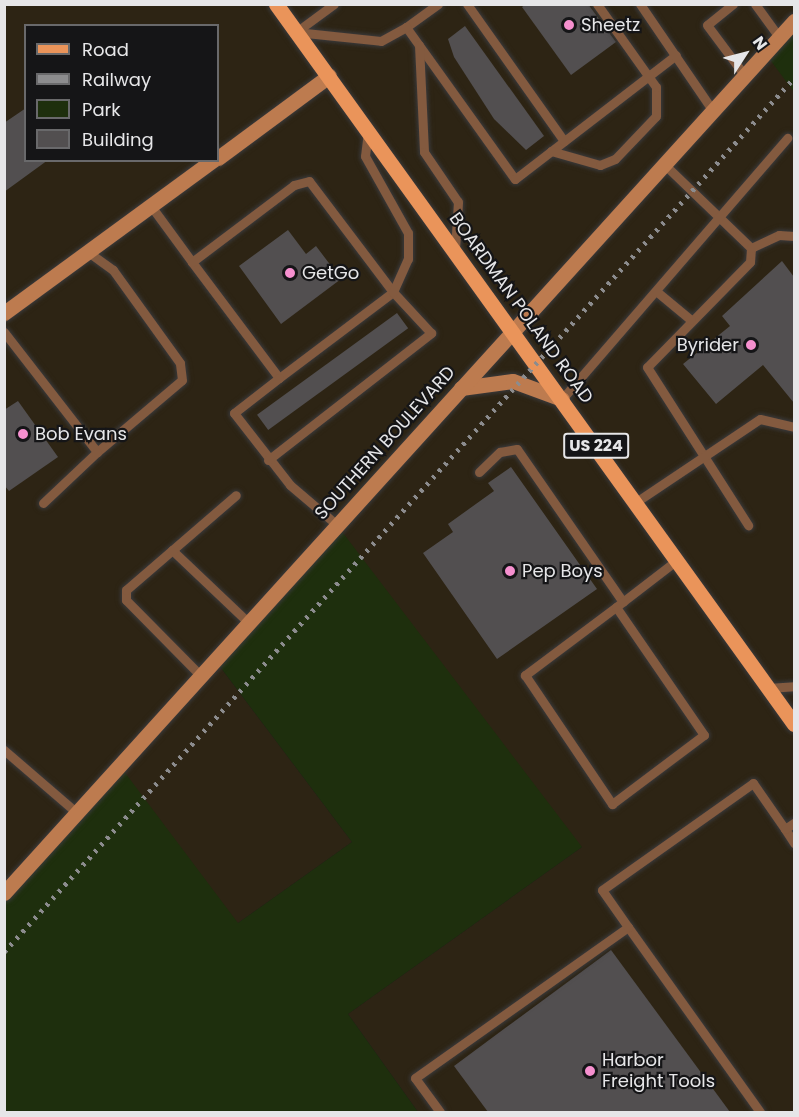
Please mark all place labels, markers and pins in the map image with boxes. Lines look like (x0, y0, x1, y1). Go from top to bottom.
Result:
place label: Sheetz (581, 14, 640, 36)
marker: Sheetz (562, 18, 576, 32)
place label: GetGo (302, 262, 359, 284)
marker: GetGo (283, 266, 297, 280)
place label: Byrider (677, 334, 739, 356)
marker: Byrider (744, 338, 758, 352)
place label: Bob Evans (35, 423, 127, 445)
marker: Bob Evans (16, 427, 30, 441)
place label: Pep Boys (522, 560, 603, 582)
marker: Pep Boys (503, 564, 517, 578)
place label: Harbor Freight Tools (602, 1050, 715, 1092)
marker: Harbor Freight Tools (583, 1064, 597, 1078)

